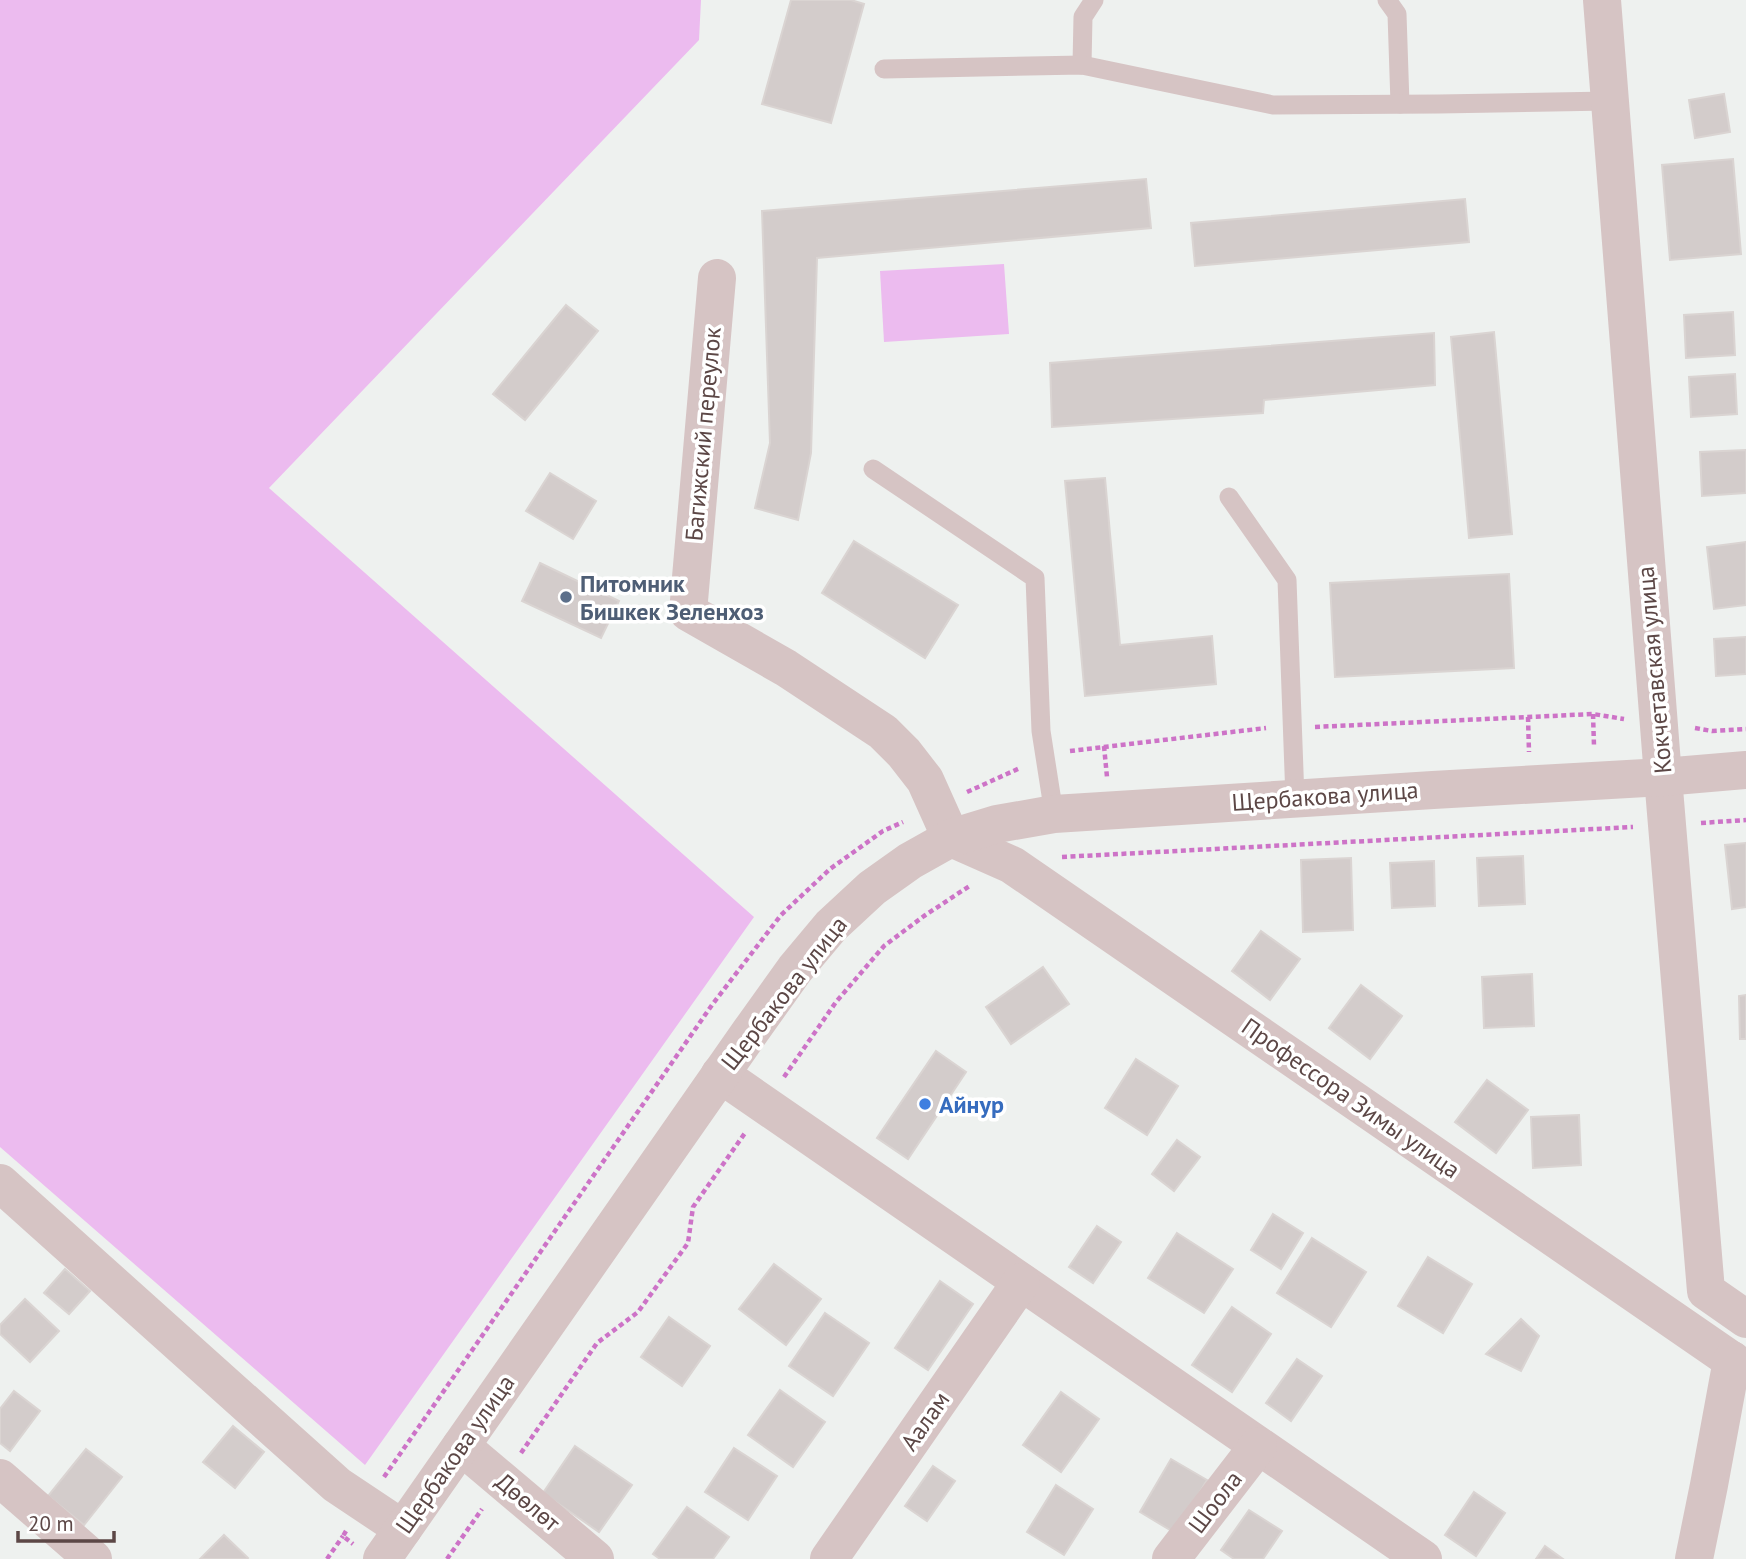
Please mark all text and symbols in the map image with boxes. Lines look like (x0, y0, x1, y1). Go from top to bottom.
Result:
street label: Багижский переулок (678, 325, 728, 542)
street label: Кокчетавская улица (1629, 565, 1679, 775)
place label: Питомник Бишкек Зеленхоз (580, 568, 764, 627)
marker: Питомник Бишкек Зеленхоз (558, 589, 574, 605)
street label: Щербакова улица (1231, 774, 1419, 818)
street label: Щербакова улица (714, 910, 854, 1076)
street label: Профессора Зимы улица (1236, 1011, 1466, 1185)
place label: Айнур (939, 1089, 1004, 1120)
marker: Айнур (917, 1096, 933, 1112)
street label: Щербакова улица (389, 1368, 521, 1540)
street label: Аалам (894, 1385, 956, 1457)
street label: Шоола (1181, 1464, 1249, 1540)
street label: Дөөлөт (489, 1466, 567, 1538)
scale bar (18, 1500, 114, 1544)
text: 20 m (28, 1510, 74, 1537)

